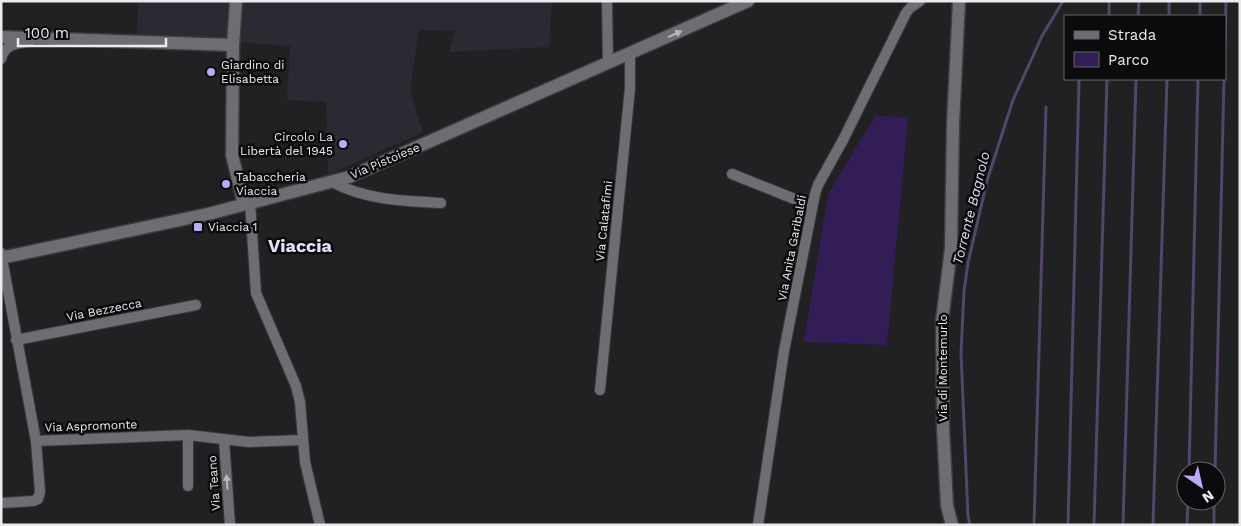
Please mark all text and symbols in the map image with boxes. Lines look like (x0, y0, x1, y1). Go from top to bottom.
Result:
scale bar (18, 15, 165, 47)
legend (1064, 15, 1226, 80)
text: 100 m (25, 24, 69, 42)
text: Strada (1108, 26, 1157, 44)
one-way arrow (668, 29, 682, 37)
text: Parco (1108, 51, 1149, 69)
place label: Giardino di Elisabetta (221, 58, 285, 86)
marker: Giardino di Elisabetta (205, 66, 217, 78)
place label: Circolo La Libertà del 1945 (240, 130, 333, 158)
marker: Circolo La Libertà del 1945 (337, 138, 349, 150)
street label: Via Pistoiese (348, 140, 422, 182)
water label: Torrente Bagnolo (949, 150, 993, 266)
place label: Tabaccheria Viaccia (236, 170, 306, 198)
marker: Tabaccheria Viaccia (220, 178, 232, 190)
street label: Via Calatafimi (593, 180, 615, 262)
street label: Via Anita Garibaldi (775, 194, 809, 302)
place label: Viaccia 1 (208, 220, 257, 234)
marker: Viaccia 1 (192, 221, 204, 233)
district label: Viaccia (268, 235, 333, 256)
street label: Via Bezzecca (65, 296, 143, 324)
street label: Via di Montemurlo (936, 314, 950, 422)
street label: Via Aspromonte (44, 417, 138, 435)
street label: Via Teano (205, 455, 223, 511)
north arrow (1176, 461, 1226, 511)
one-way arrow (222, 474, 230, 490)
text: N (1199, 487, 1217, 506)

